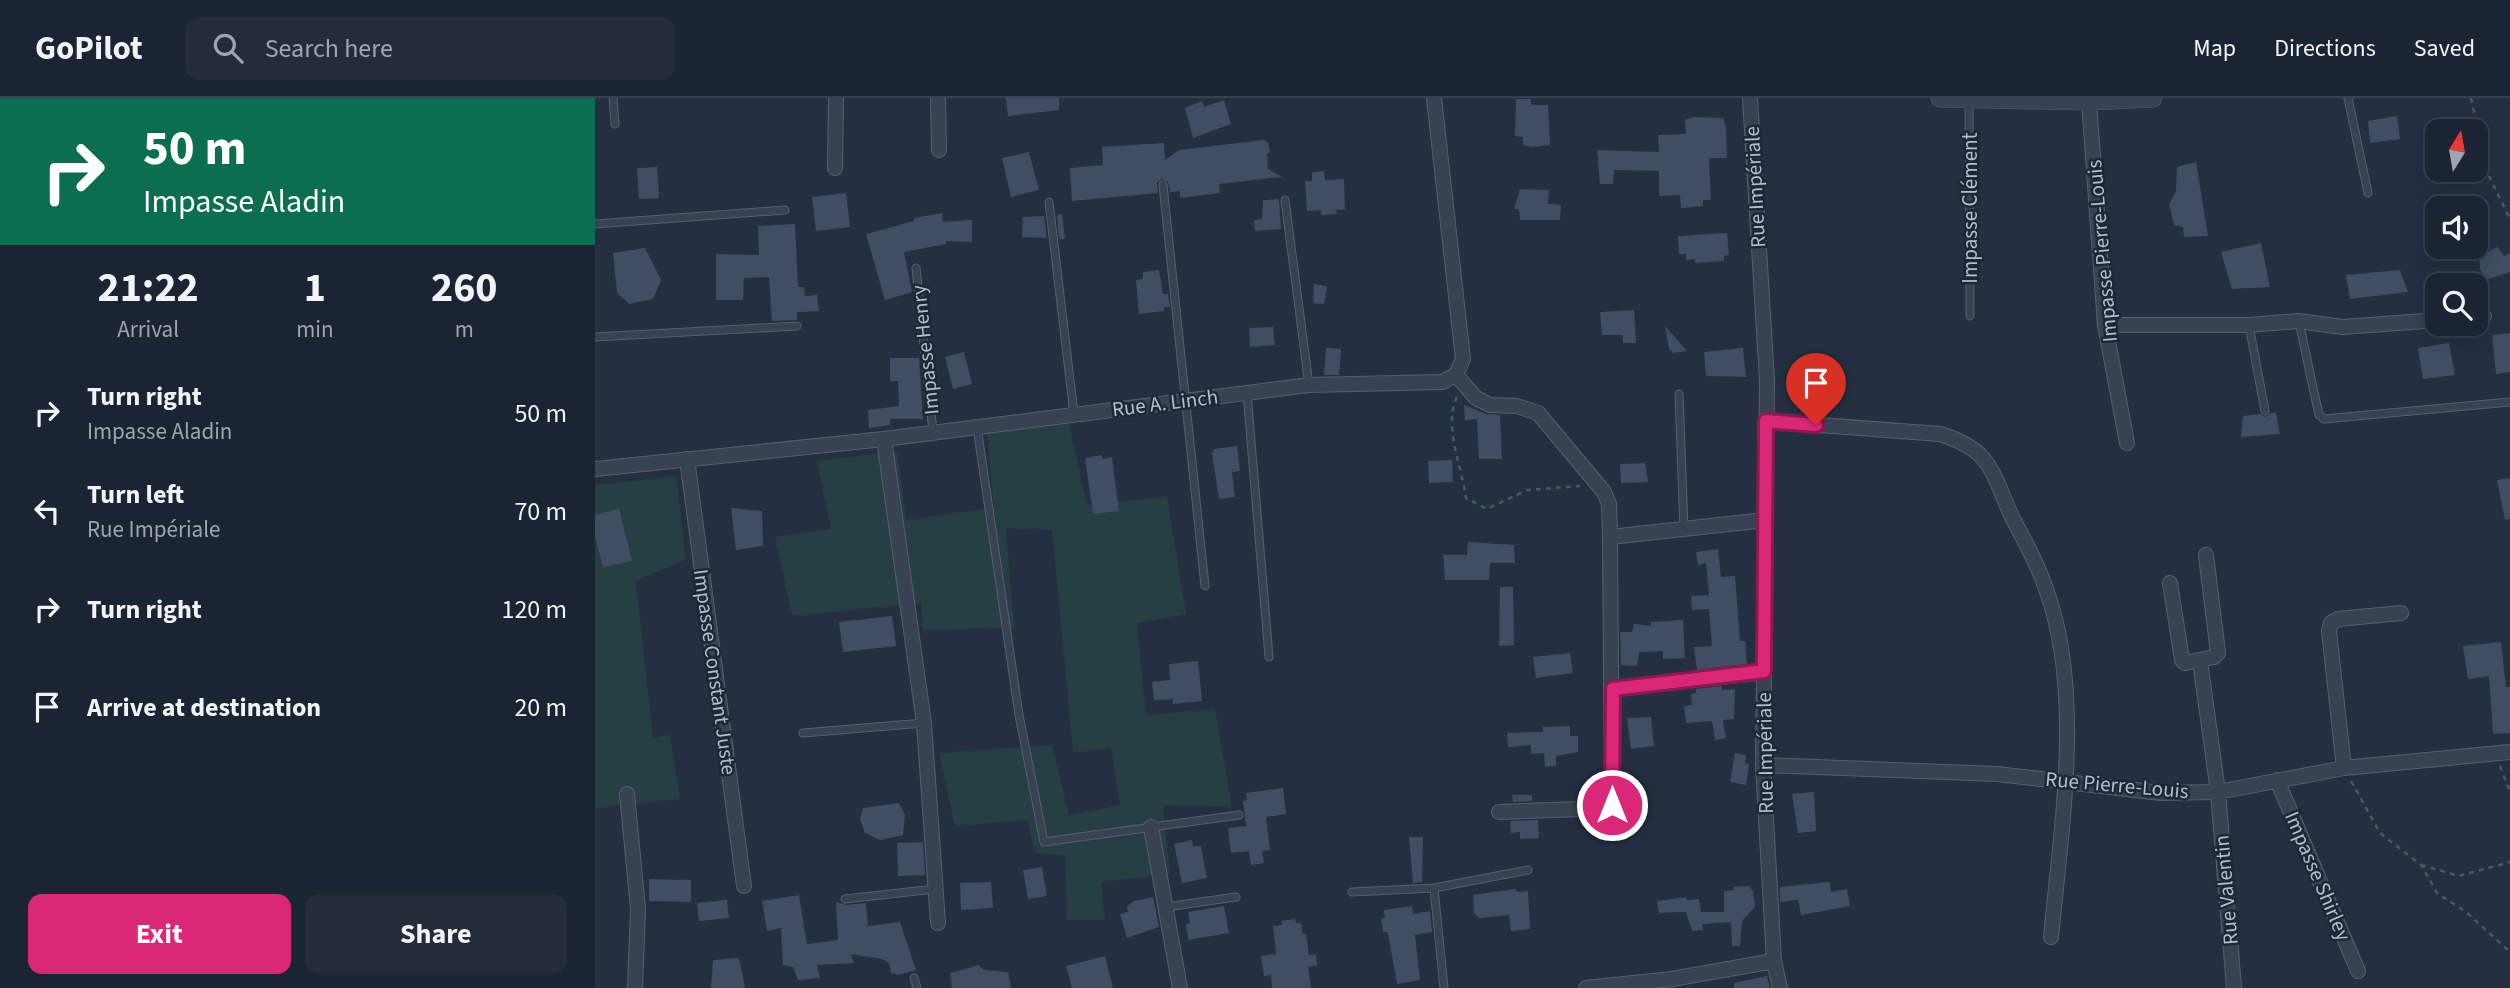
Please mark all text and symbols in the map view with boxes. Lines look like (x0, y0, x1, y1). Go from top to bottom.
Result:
search box (185, 17, 675, 80)
text: GoPilot (35, 25, 143, 72)
icon: search (209, 29, 247, 67)
text: Search here (265, 30, 393, 67)
text: Map (2193, 31, 2236, 66)
text: Directions (2274, 31, 2376, 66)
text: Saved (2414, 31, 2475, 66)
text: 50 m (143, 114, 247, 184)
north arrow (2425, 119, 2489, 182)
map controls (2425, 119, 2488, 336)
street label: Rue Impériale (1737, 125, 1773, 249)
icon: right (28, 126, 119, 217)
street label: Impasse Clément (1955, 132, 1985, 284)
street label: Impasse Pierre-Louis (2079, 158, 2125, 343)
text: Impasse Aladin (143, 179, 345, 225)
button: sound (2425, 196, 2488, 259)
text: 21:22 (97, 258, 199, 318)
text: 1 (304, 258, 326, 318)
text: 260 (431, 258, 498, 318)
button: search (2425, 273, 2488, 336)
street label: Impasse Henry (903, 283, 947, 416)
text: Arrival (117, 313, 179, 346)
text: min (296, 313, 334, 346)
text: m (455, 313, 474, 346)
pin (1786, 353, 1846, 425)
icon: arrive (1797, 364, 1835, 402)
text: Turn right (87, 378, 202, 415)
street label: Rue A. Linch (1110, 382, 1220, 424)
icon: right (28, 394, 66, 432)
text: 50 m (514, 395, 567, 432)
text: Impasse Aladin (87, 415, 232, 448)
text: Turn left (87, 476, 184, 513)
icon: left (28, 492, 66, 530)
text: 70 m (514, 493, 567, 530)
text: Rue Impériale (87, 513, 220, 546)
street label: Impasse Constant Juste (686, 567, 744, 777)
icon: right (28, 590, 66, 628)
text: Turn right (87, 591, 202, 628)
text: 120 m (501, 591, 567, 628)
icon: arrive (28, 688, 66, 726)
text: Arrive at destination (87, 689, 321, 726)
text: 20 m (514, 689, 567, 726)
street label: Rue Impériale (1749, 692, 1781, 814)
street label: Rue Pierre-Louis (2044, 764, 2190, 806)
position arrow (1575, 768, 1649, 842)
street label: Impasse Shirley (2277, 807, 2359, 945)
street label: Rue Valentin (2206, 834, 2246, 946)
button: Exit (28, 894, 291, 974)
button: Share (305, 894, 567, 974)

